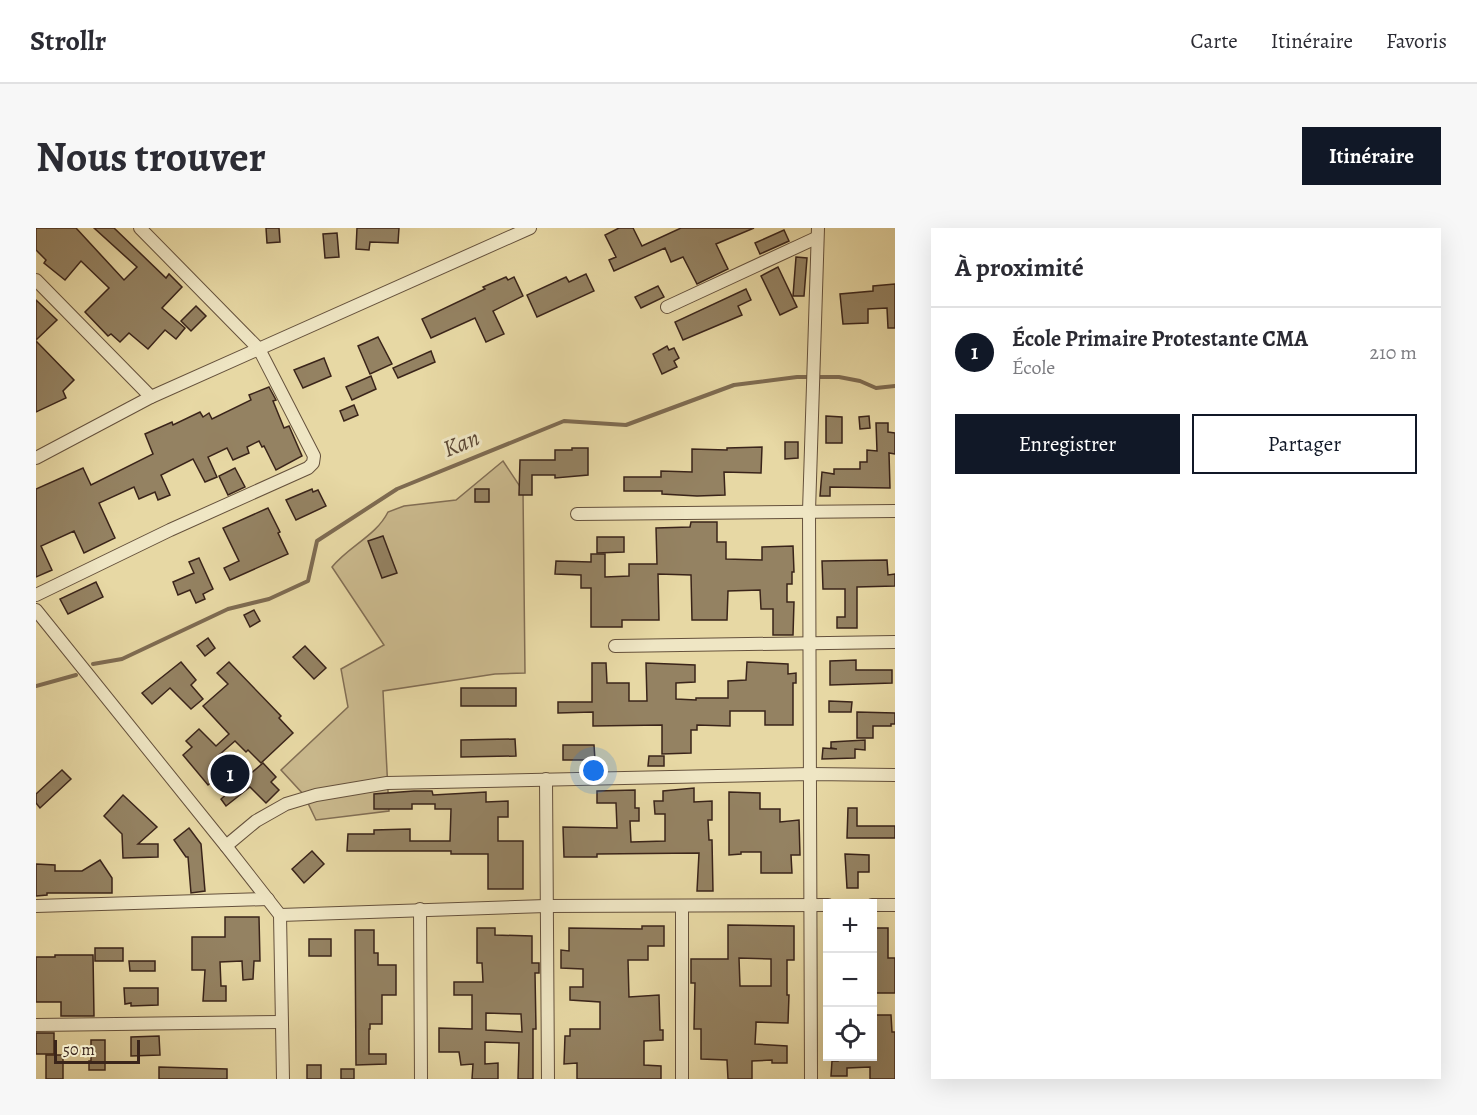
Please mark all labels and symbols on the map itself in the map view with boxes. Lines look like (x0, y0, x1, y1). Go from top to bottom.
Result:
water label: Kan (438, 421, 484, 465)
pin: 1 (210, 752, 250, 796)
your location (579, 756, 608, 785)
scale bar (54, 1037, 140, 1064)

